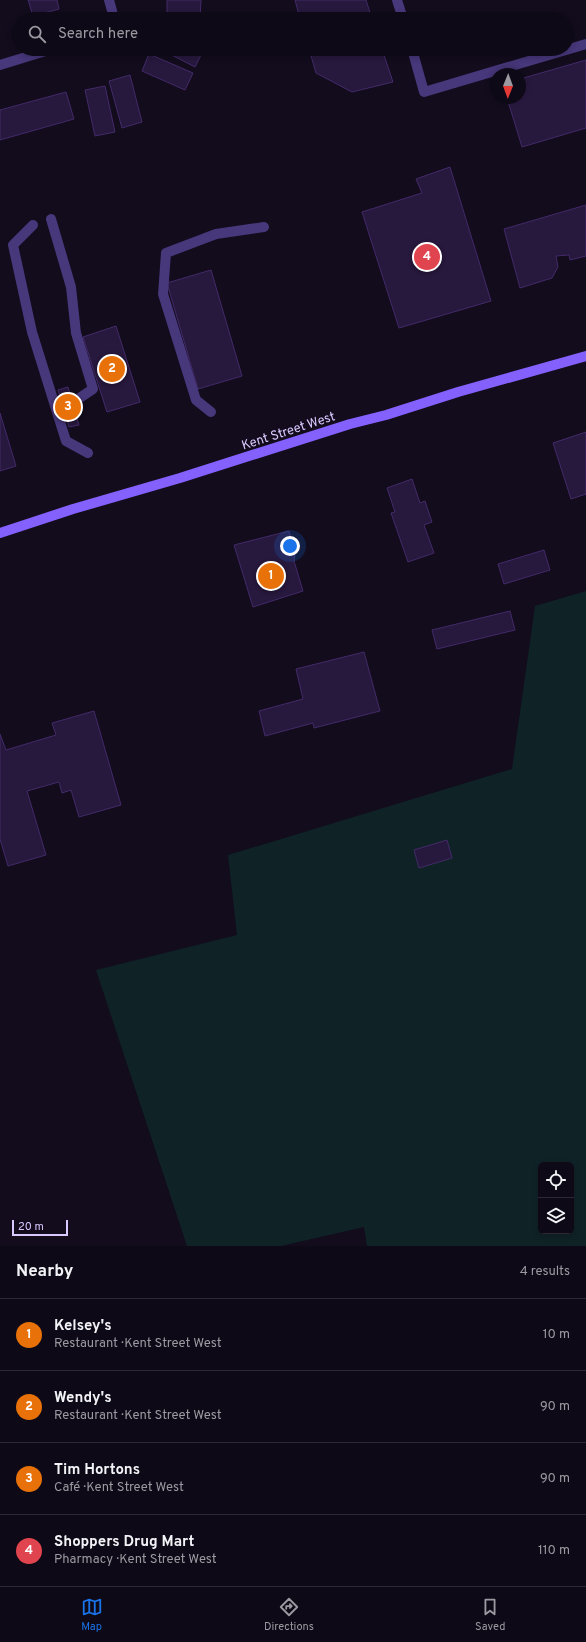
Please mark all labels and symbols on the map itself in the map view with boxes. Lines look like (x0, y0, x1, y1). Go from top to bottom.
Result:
north arrow (490, 68, 526, 104)
pin: 4 (414, 242, 440, 272)
pin: 2 (99, 354, 125, 384)
pin: 3 (55, 392, 81, 422)
street label: Kent Street West (240, 409, 338, 455)
your location (280, 536, 300, 556)
pin: 1 (258, 561, 284, 591)
scale bar (12, 1218, 68, 1237)

